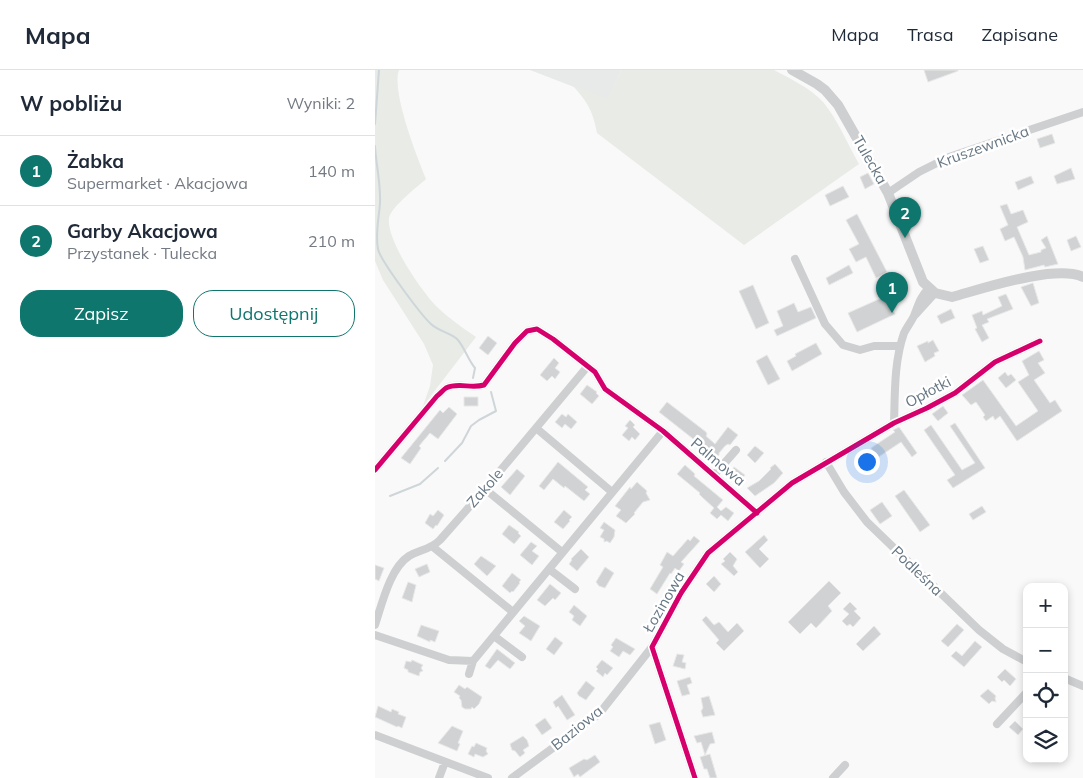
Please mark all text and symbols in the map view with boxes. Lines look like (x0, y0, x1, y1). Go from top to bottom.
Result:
text: Mapa (25, 20, 91, 50)
text: Mapa (831, 23, 879, 46)
text: Trasa (907, 23, 954, 46)
text: Zapisane (982, 23, 1058, 46)
text: W pobliżu (20, 90, 122, 116)
text: Wyniki: 2 (286, 93, 355, 113)
street label: Kruszewnicka (934, 121, 1031, 172)
street label: Tulecka (849, 132, 892, 187)
text: Żabka (67, 149, 124, 173)
text: 1 (31, 161, 41, 181)
text: 140 m (308, 161, 355, 181)
text: Supermarket · Akacjowa (67, 173, 248, 193)
pin: 2 (889, 197, 921, 238)
text: Garby Akacjowa (67, 219, 218, 243)
text: 2 (31, 231, 41, 251)
text: 210 m (308, 231, 355, 251)
text: Przystanek · Tulecka (67, 243, 217, 263)
pin: 1 (876, 272, 908, 313)
button: Zapisz (20, 290, 183, 337)
button: Udostępnij (193, 290, 355, 337)
street label: Opłotki (902, 372, 954, 411)
street label: Palmowa (687, 433, 750, 490)
your location (854, 449, 880, 475)
street label: Zakole (462, 464, 507, 511)
street label: Podleśna (888, 542, 947, 600)
street label: Łozinowa (638, 568, 689, 636)
map controls (1023, 583, 1068, 763)
button: + (1023, 583, 1068, 628)
button: − (1023, 628, 1068, 673)
button: locate (1023, 673, 1068, 718)
street label: Baziowa (547, 701, 606, 754)
button: layers (1023, 718, 1068, 763)

